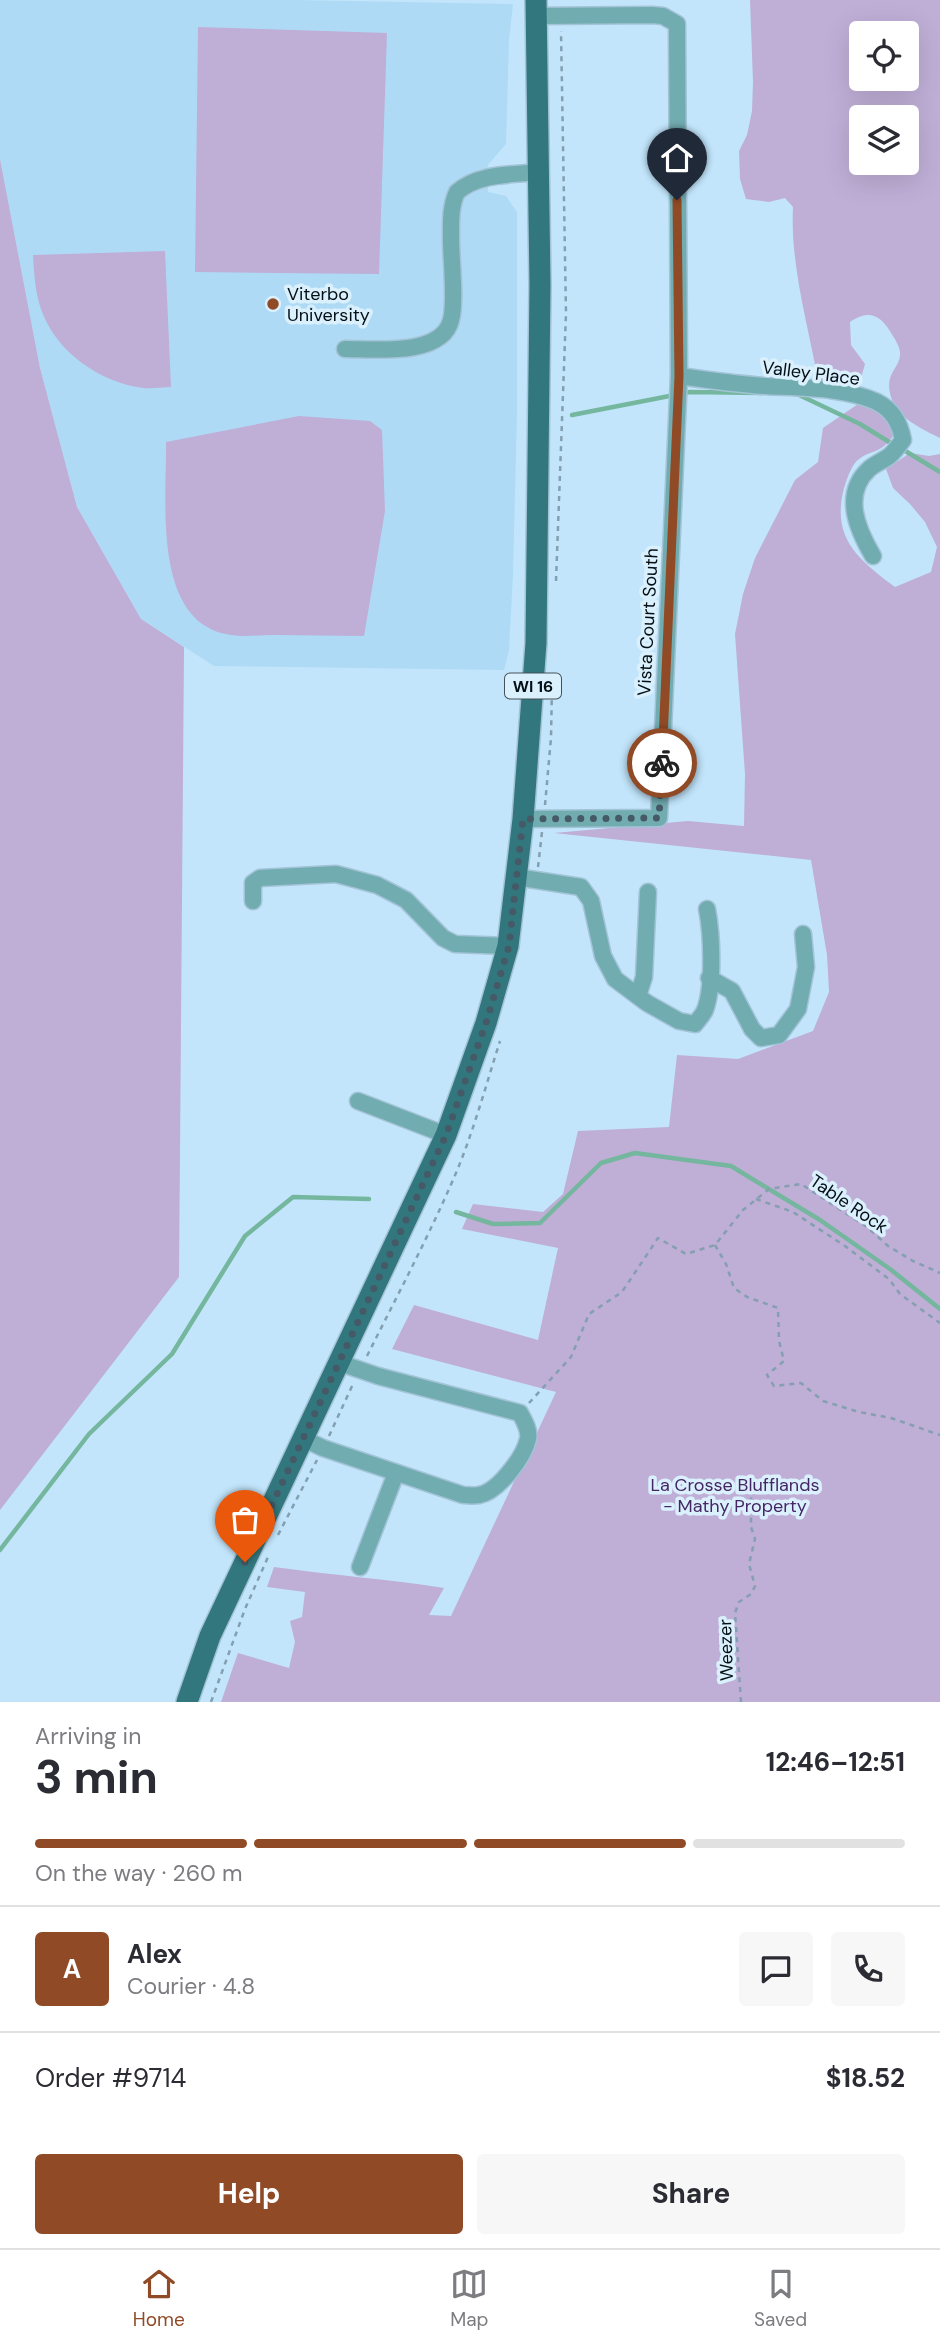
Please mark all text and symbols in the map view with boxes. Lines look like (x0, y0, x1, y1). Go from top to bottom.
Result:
map controls (849, 21, 919, 175)
button: locate (849, 21, 919, 91)
button: layers (849, 105, 919, 175)
pin (647, 128, 707, 200)
icon: home (658, 139, 696, 177)
place label: Viterbo University (287, 282, 370, 327)
marker: Viterbo University (265, 296, 281, 312)
street label: Valley Place (761, 355, 861, 391)
street label: Vista Court South (632, 548, 664, 696)
road number: WI 16 (505, 674, 561, 698)
courier (627, 728, 697, 798)
icon: bike (643, 744, 681, 782)
street label: Table Rock (805, 1169, 893, 1239)
park label: La Crosse Blufflands - Mathy Property (651, 1473, 819, 1518)
pin (215, 1490, 275, 1562)
icon: bag (226, 1501, 264, 1539)
street label: Weezer (713, 1618, 739, 1681)
text: Arriving in (35, 1721, 141, 1751)
text: 12:46–12:51 (766, 1745, 905, 1779)
text: 3 min (35, 1747, 158, 1807)
text: On the way · 260 m (35, 1858, 242, 1888)
button: chat (739, 1932, 813, 2006)
button: phone (831, 1932, 905, 2006)
text: Alex (127, 1937, 182, 1971)
text: A (63, 1952, 81, 1986)
text: Courier · 4.8 (127, 1971, 255, 2001)
text: Order #9714 (35, 2061, 186, 2095)
text: $18.52 (826, 2061, 905, 2095)
button: Help (35, 2154, 463, 2234)
button: Share (477, 2154, 905, 2234)
tab: Home (133, 2265, 185, 2332)
tab: Map (450, 2265, 488, 2332)
tab: Saved (754, 2265, 807, 2332)

